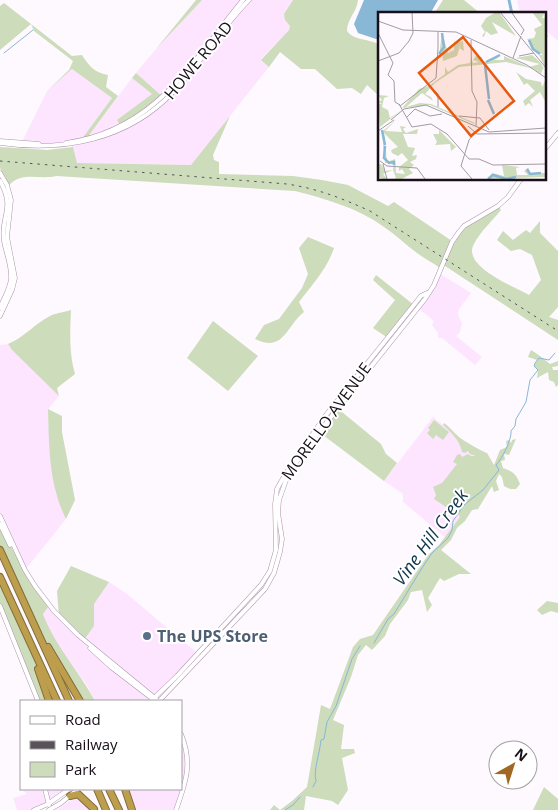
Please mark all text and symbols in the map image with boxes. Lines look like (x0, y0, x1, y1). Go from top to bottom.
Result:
inset map (378, 12, 546, 180)
street label: HOWE ROAD (159, 16, 237, 104)
street label: MORELLO AVENUE (276, 358, 376, 484)
water label: Vine Hill Creek (387, 483, 474, 590)
place label: The UPS Store (157, 625, 268, 647)
marker: The UPS Store (141, 630, 153, 642)
legend (20, 700, 182, 790)
text: Road (65, 709, 101, 729)
text: Railway (65, 734, 118, 754)
north arrow (488, 740, 538, 790)
text: N (511, 744, 532, 765)
text: Park (65, 759, 96, 779)

